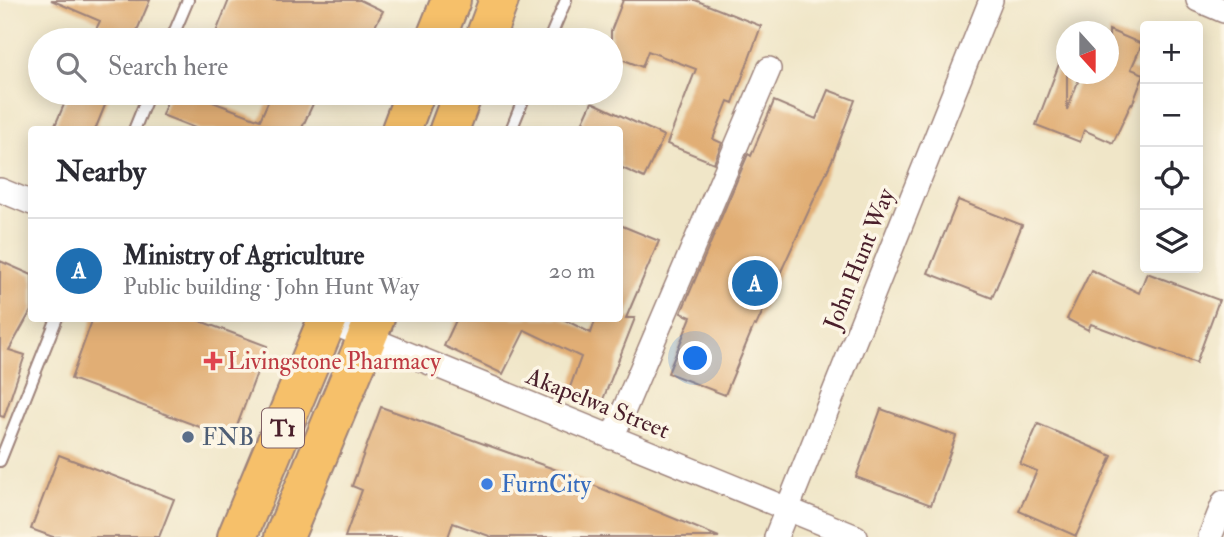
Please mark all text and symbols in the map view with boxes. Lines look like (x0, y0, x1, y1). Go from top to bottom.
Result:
north arrow (1056, 21, 1119, 84)
map controls (1140, 21, 1203, 273)
button: + (1140, 21, 1203, 84)
search box (28, 28, 623, 105)
icon: search (52, 48, 90, 86)
text: Search here (108, 51, 228, 83)
button: − (1140, 84, 1203, 147)
button: locate (1140, 147, 1203, 210)
text: Nearby (56, 153, 146, 190)
street label: John Hunt Way (817, 183, 902, 336)
button: layers (1140, 210, 1203, 273)
text: Ministry of Agriculture (123, 240, 364, 272)
text: A (72, 256, 86, 285)
text: 20 m (549, 256, 595, 285)
pin: A (732, 257, 778, 309)
text: Public building · John Hunt Way (123, 272, 419, 301)
your location (678, 341, 712, 375)
place label: Livingstone Pharmacy (227, 346, 441, 377)
marker: Livingstone Pharmacy (205, 353, 221, 369)
street label: Akapelwa Street (521, 360, 674, 446)
road number: T1 (262, 408, 304, 448)
place label: FNB (202, 422, 254, 453)
marker: FNB (180, 429, 196, 445)
place label: FurnCity (501, 469, 592, 500)
marker: FurnCity (479, 476, 495, 492)

